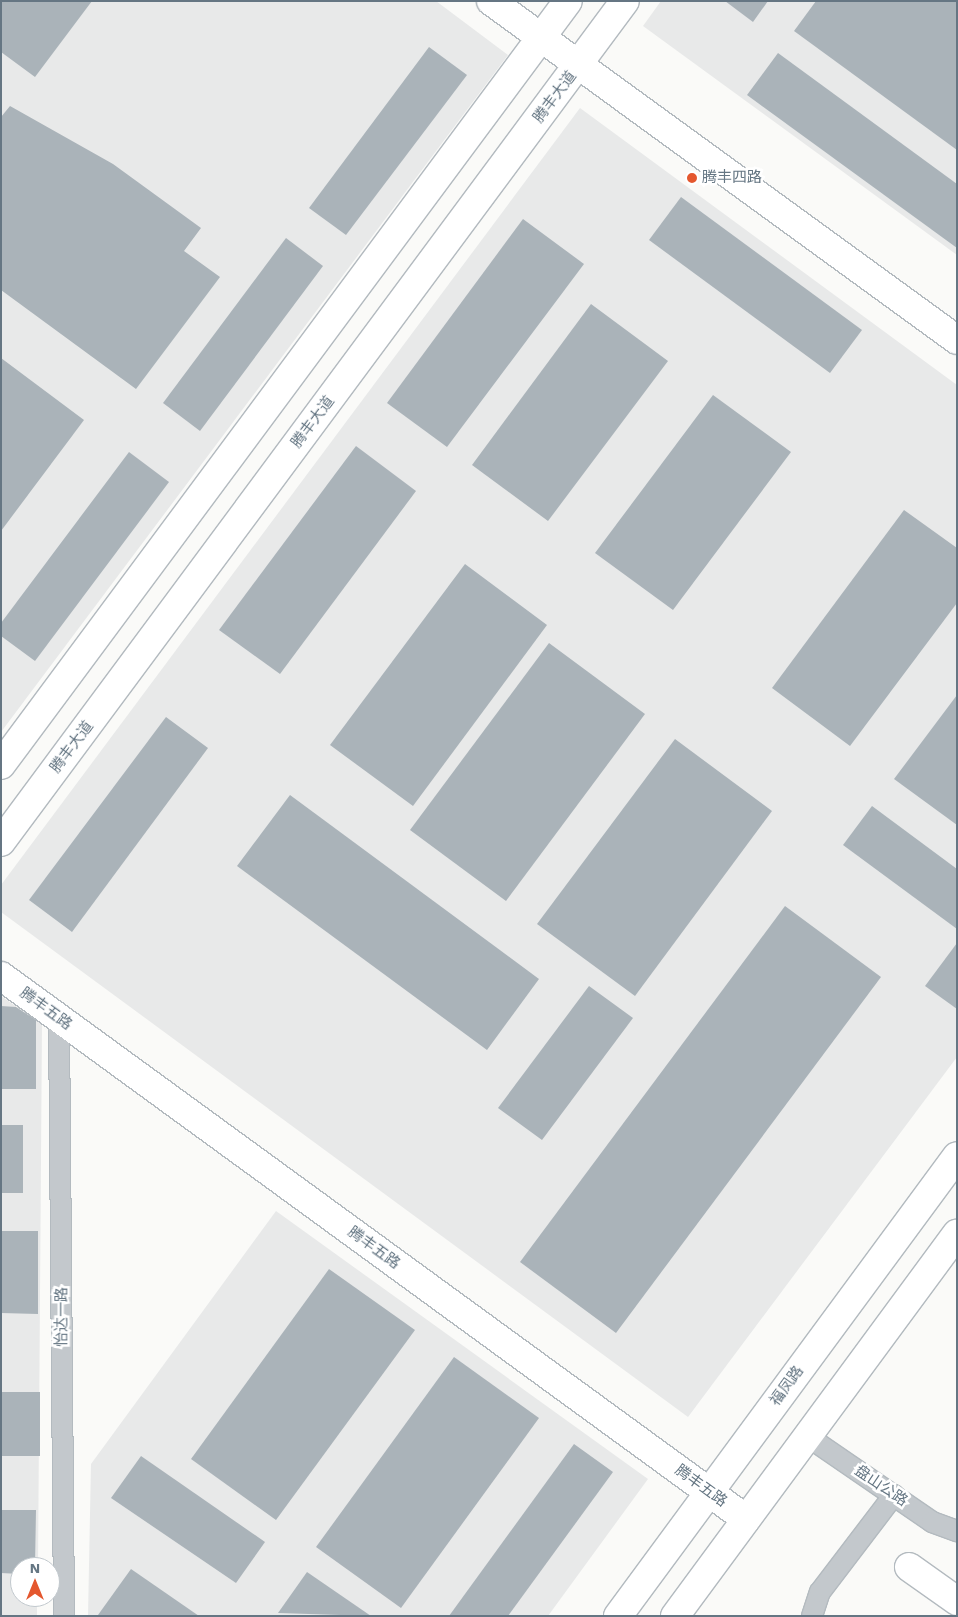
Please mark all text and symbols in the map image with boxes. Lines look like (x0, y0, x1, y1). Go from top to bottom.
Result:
street label: 腾丰大道 (530, 68, 580, 126)
place label: 腾丰四路 (702, 169, 762, 187)
marker: 腾丰四路 (686, 172, 698, 184)
street label: 腾丰大道 (288, 393, 338, 451)
street label: 腾丰大道 (47, 718, 97, 776)
street label: 腾丰五路 (16, 984, 76, 1034)
street label: 腾丰五路 (344, 1223, 404, 1273)
street label: 怡达一路 (53, 1287, 71, 1347)
street label: 福凤路 (766, 1363, 808, 1409)
street label: 腾丰五路 (671, 1461, 731, 1511)
street label: 盘山公路 (851, 1462, 911, 1510)
north arrow (10, 1557, 60, 1607)
text: N (30, 1560, 40, 1576)

